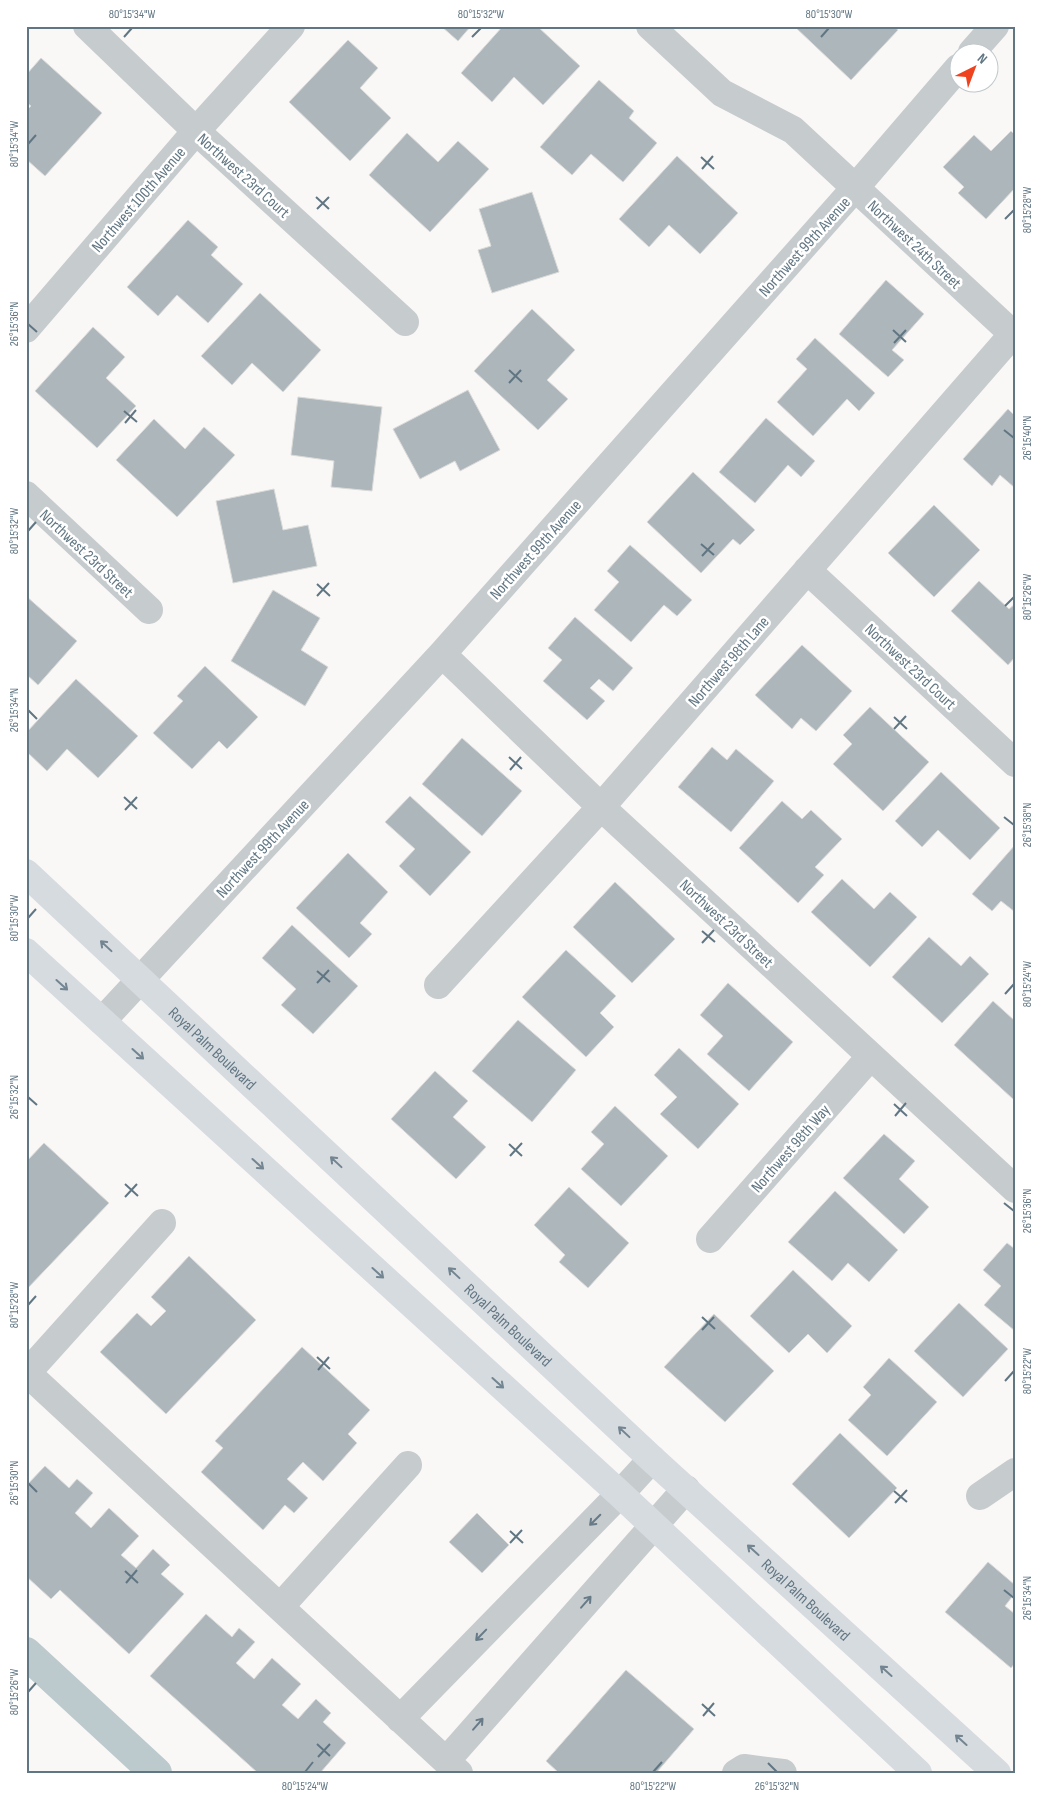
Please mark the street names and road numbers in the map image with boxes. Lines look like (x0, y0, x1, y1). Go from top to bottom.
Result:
street label: Northwest 23rd Court (193, 130, 293, 223)
street label: Northwest 100th Avenue (88, 144, 190, 256)
street label: Northwest 99th Avenue (755, 193, 855, 301)
street label: Northwest 24th Street (863, 197, 965, 293)
street label: Northwest 99th Avenue (486, 496, 586, 604)
street label: Northwest 23rd Street (35, 506, 137, 602)
street label: Northwest 98th Lane (685, 613, 774, 711)
street label: Northwest 23rd Court (861, 620, 959, 714)
street label: Northwest 99th Avenue (213, 796, 314, 902)
street label: Northwest 23rd Street (675, 876, 777, 972)
street label: Royal Palm Boulevard (164, 1004, 260, 1095)
street label: Northwest 98th Way (748, 1101, 835, 1197)
street label: Royal Palm Boulevard (460, 1280, 555, 1371)
street label: Royal Palm Boulevard (757, 1555, 853, 1645)

